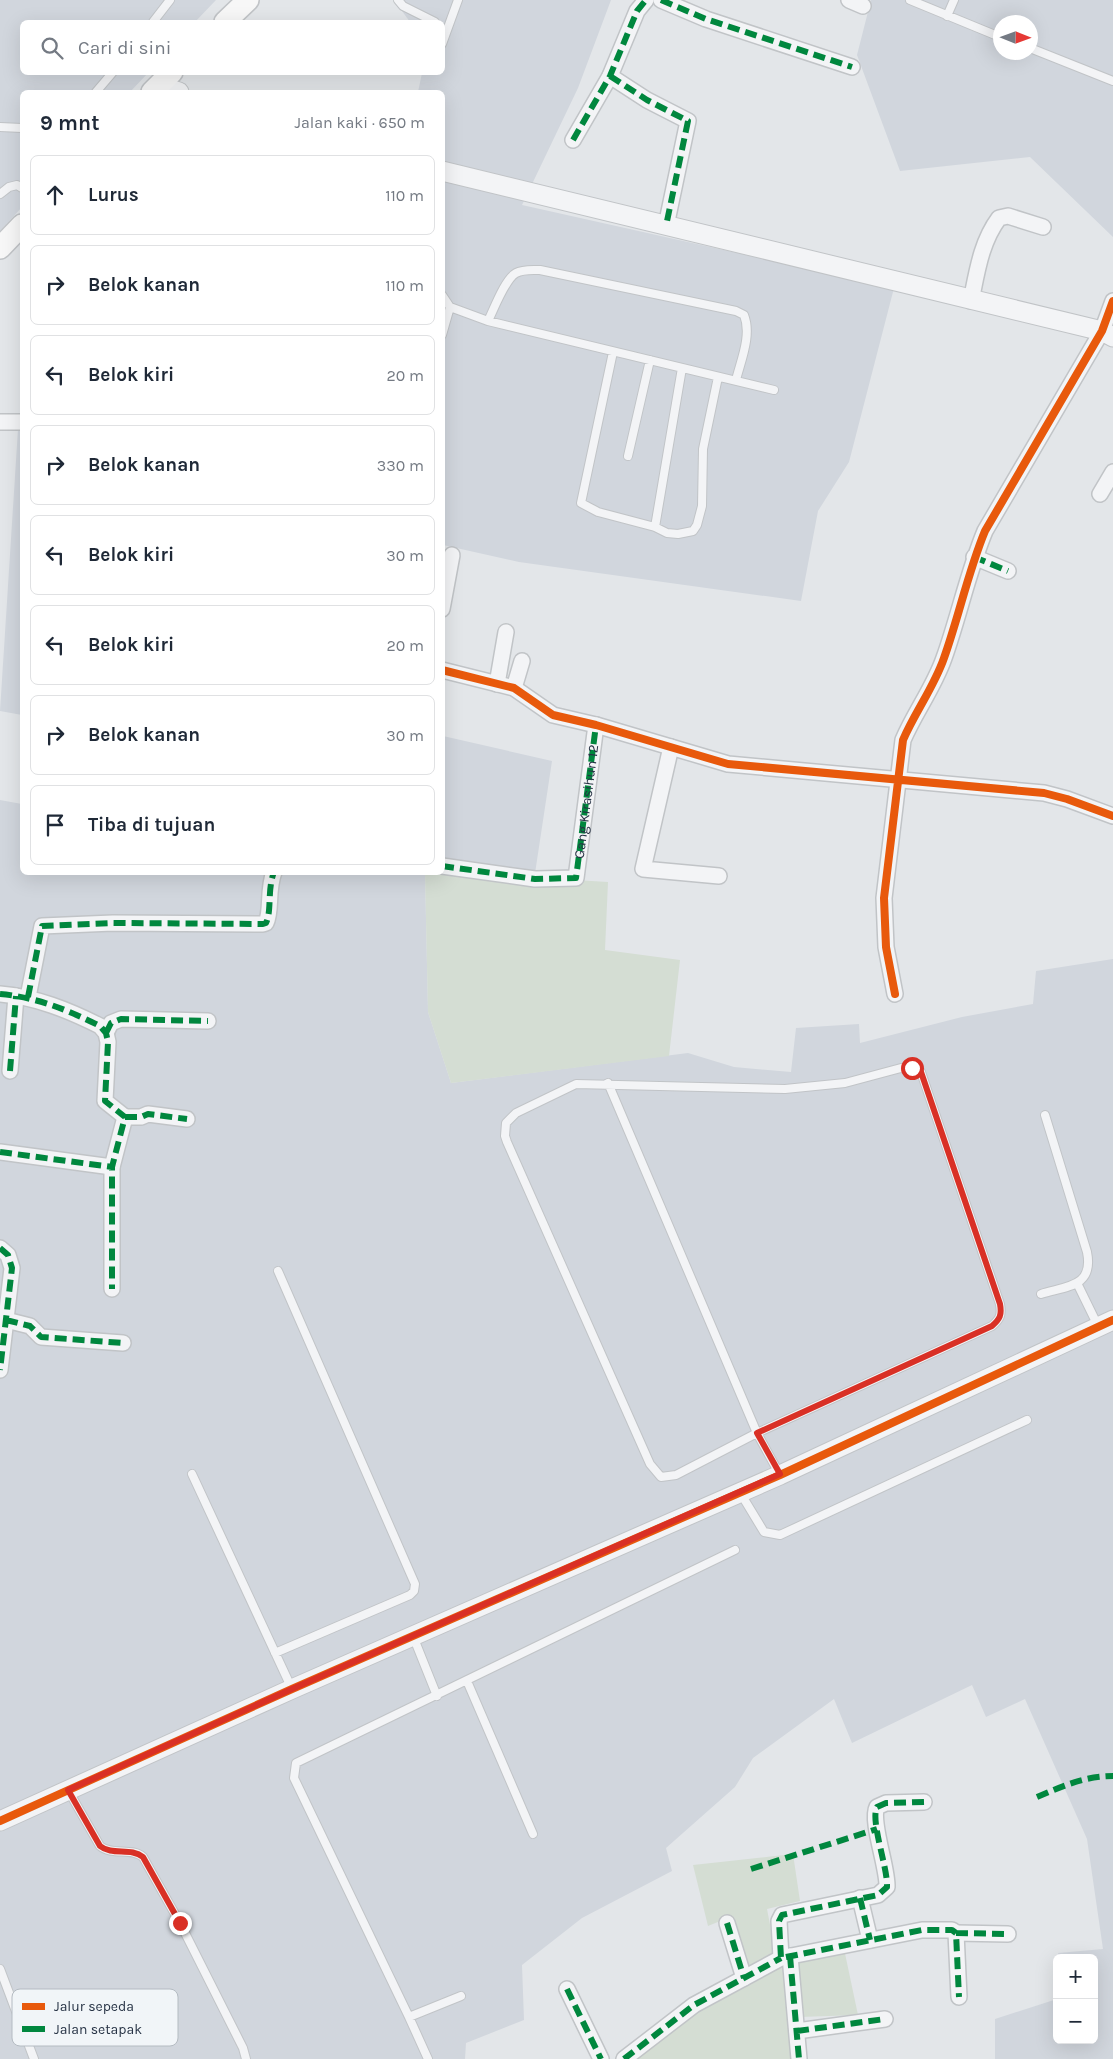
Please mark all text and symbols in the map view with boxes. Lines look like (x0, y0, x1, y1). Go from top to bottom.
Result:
north arrow (993, 15, 1038, 60)
search box (20, 20, 445, 75)
icon: search (38, 34, 66, 62)
text: Cari di sini (78, 37, 171, 59)
text: 9 mnt (40, 111, 99, 135)
text: Jalan kaki · 650 m (294, 113, 425, 132)
icon: ahead (41, 181, 69, 209)
text: Lurus (88, 184, 139, 206)
text: 110 m (385, 186, 424, 205)
icon: right (41, 271, 69, 299)
text: Belok kanan (88, 274, 200, 296)
text: 110 m (385, 276, 424, 295)
icon: left (41, 361, 69, 389)
text: Belok kiri (88, 364, 174, 386)
text: 20 m (386, 366, 424, 385)
icon: right (41, 451, 69, 479)
text: Belok kanan (88, 454, 200, 476)
text: 330 m (377, 456, 424, 475)
icon: left (41, 541, 69, 569)
text: Belok kiri (88, 544, 174, 566)
text: 30 m (386, 546, 424, 565)
icon: left (41, 631, 69, 659)
text: Belok kiri (88, 634, 174, 656)
text: 20 m (386, 636, 424, 655)
icon: right (41, 721, 69, 749)
text: Belok kanan (88, 724, 200, 746)
text: 30 m (386, 726, 424, 745)
street label: Gang Kirasihun 12 (570, 743, 602, 860)
icon: arrive (41, 811, 69, 839)
text: Tiba di tujuan (88, 814, 215, 836)
route start (901, 1057, 924, 1080)
route end (169, 1912, 192, 1935)
map controls (1053, 1954, 1098, 2044)
button: + (1053, 1954, 1098, 1999)
legend (12, 1989, 178, 2046)
text: Jalur sepeda (54, 1998, 134, 2015)
button: − (1053, 1999, 1098, 2044)
text: Jalan setapak (54, 2021, 142, 2038)

